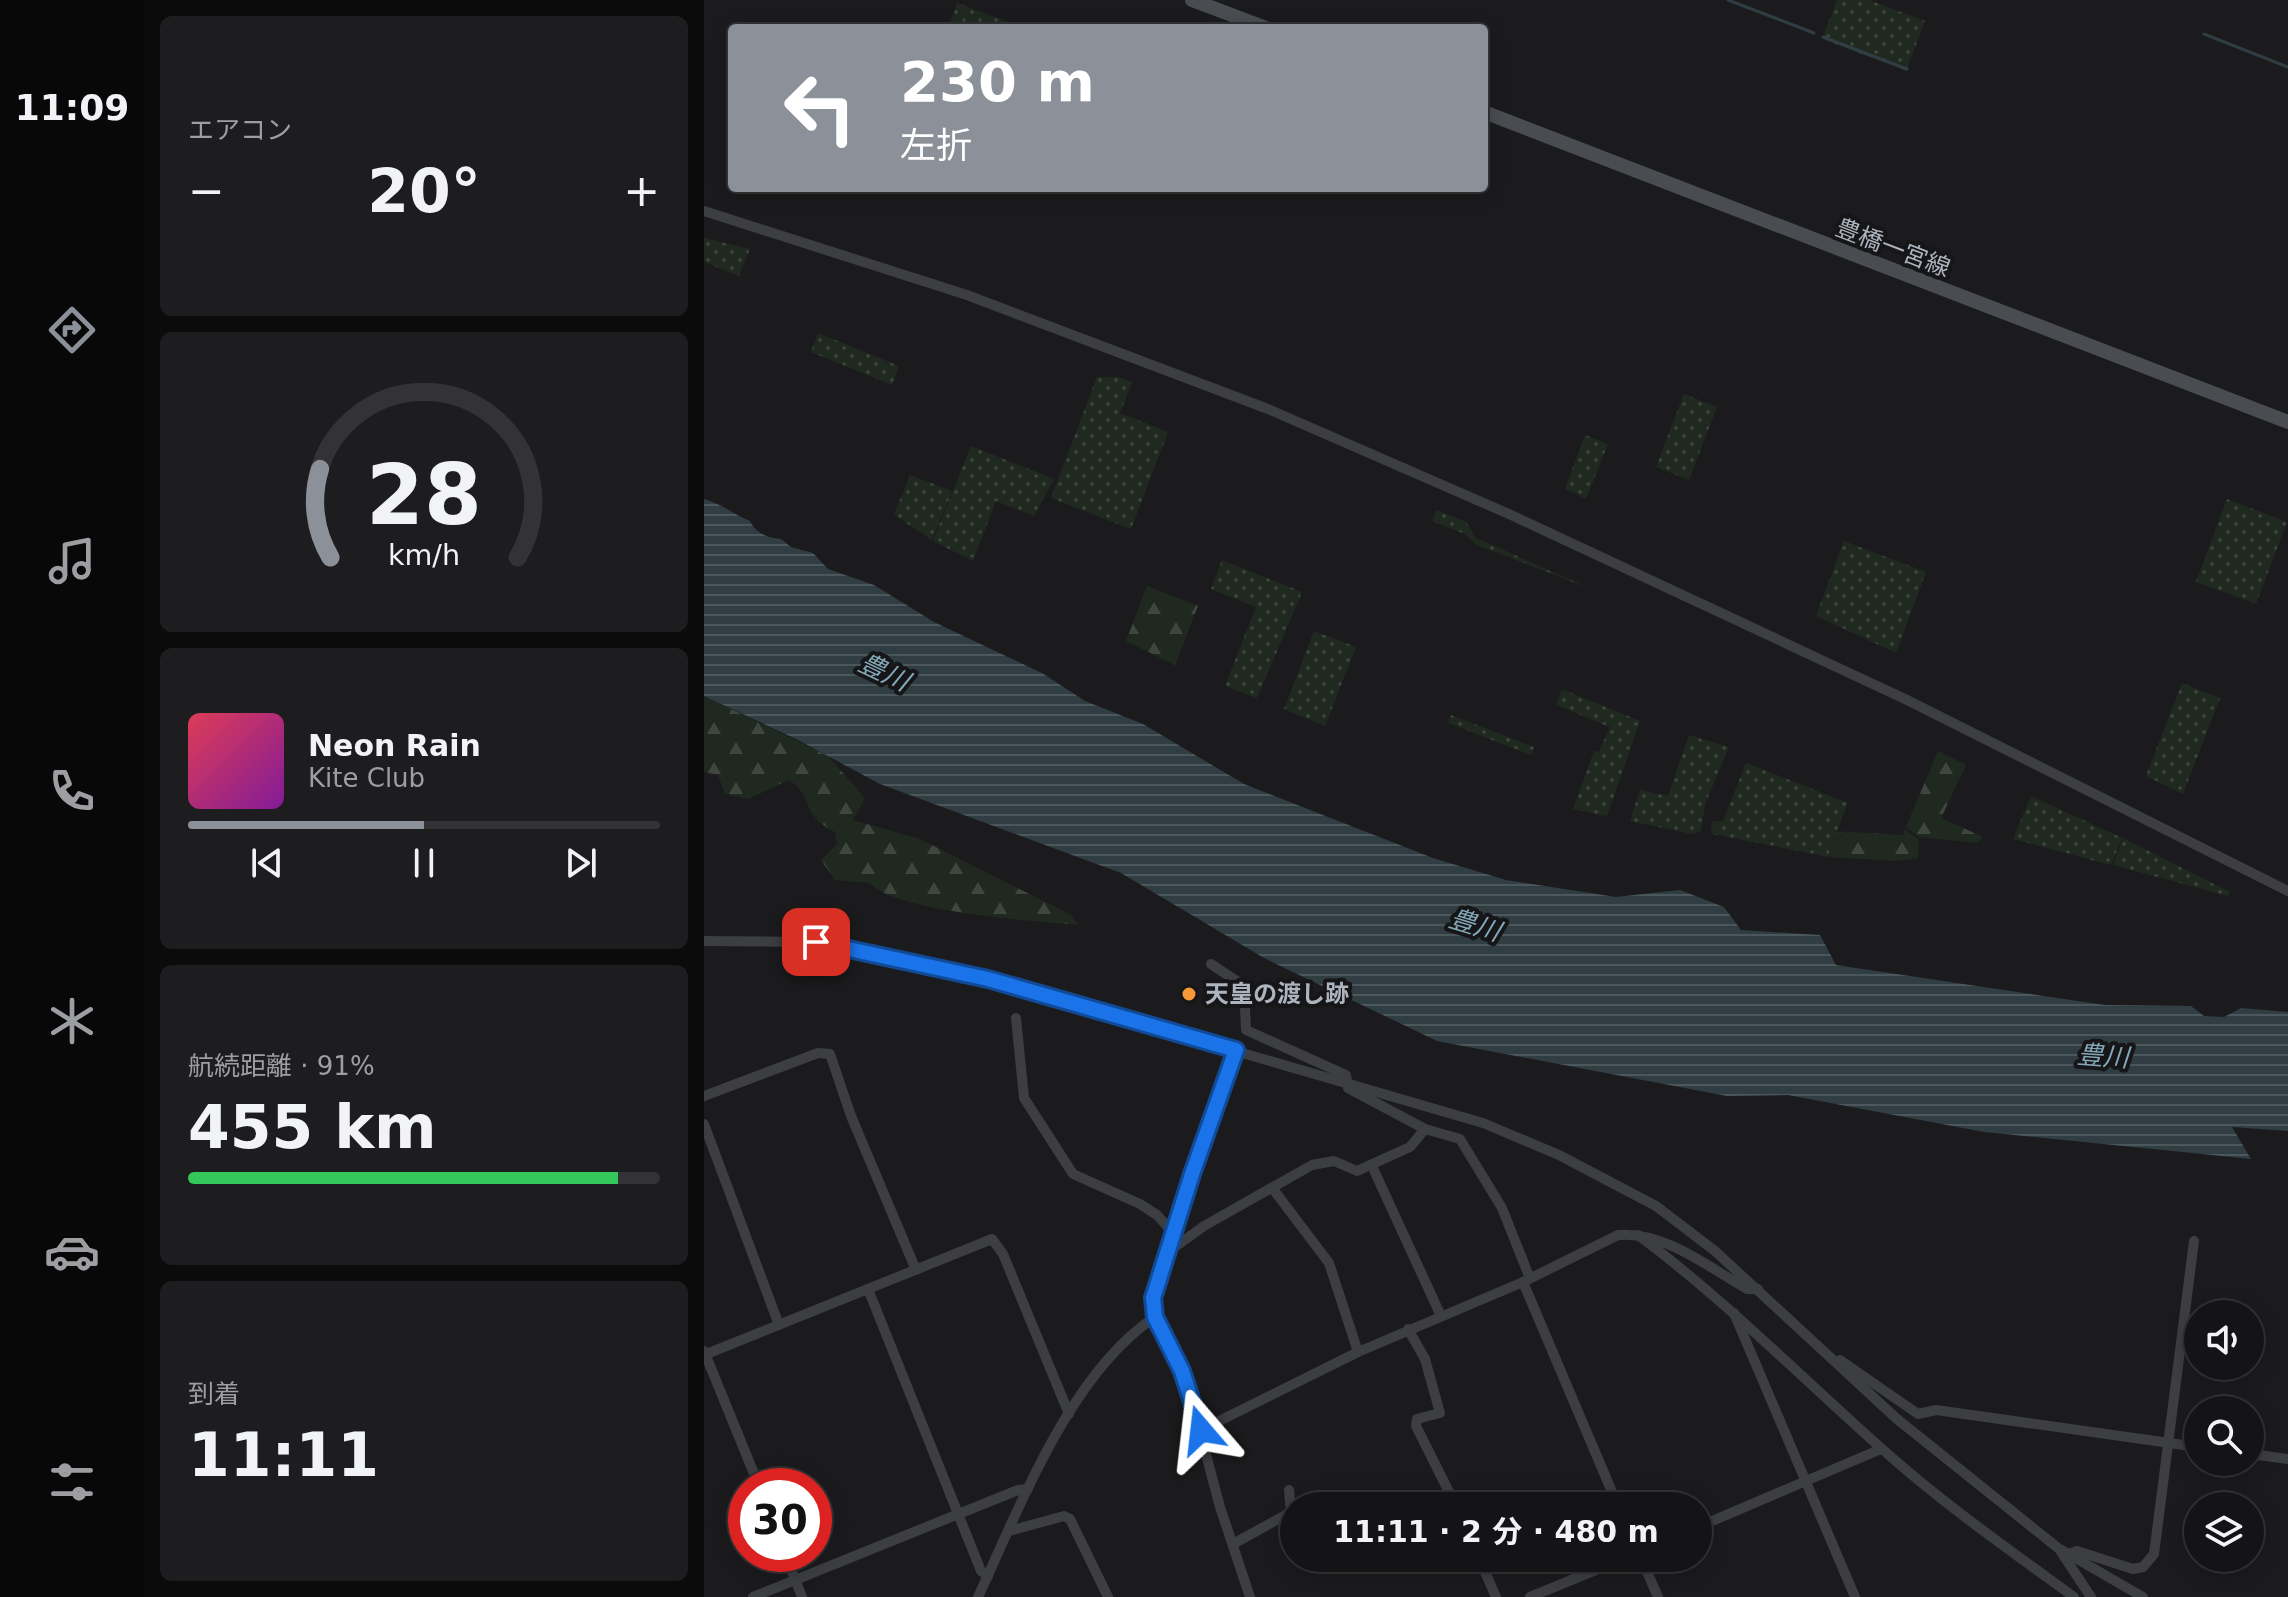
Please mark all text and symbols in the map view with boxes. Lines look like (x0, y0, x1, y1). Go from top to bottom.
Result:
text: 230 m (900, 49, 1095, 114)
icon: left (768, 56, 872, 160)
text: 11:09 (15, 87, 129, 128)
text: エアコン (188, 115, 292, 145)
text: 左折 (900, 125, 972, 166)
text: 20° (367, 156, 481, 226)
text: − (188, 165, 225, 216)
text: + (623, 165, 660, 216)
street label: 豊橋一宮線 (1832, 213, 1954, 283)
icon: directions (44, 302, 100, 358)
text: 28 (366, 447, 482, 544)
icon: music (44, 533, 100, 589)
text: km/h (388, 538, 460, 572)
water label: 豊川 (854, 647, 917, 698)
text: Neon Rain (308, 728, 481, 763)
icon: phone (44, 763, 100, 819)
text: Kite Club (308, 763, 425, 793)
icon: previous (245, 841, 289, 885)
icon: pause (402, 841, 446, 885)
icon: next (559, 841, 603, 885)
water label: 豊川 (1446, 903, 1507, 948)
pin (782, 908, 850, 976)
icon: arrive (794, 920, 838, 964)
place label: 天皇の渡し跡 (1205, 980, 1349, 1008)
marker: 天皇の渡し跡 (1180, 985, 1198, 1003)
icon: climate (44, 993, 100, 1049)
water label: 豊川 (2076, 1039, 2133, 1073)
text: 航続距離 · 91% (188, 1051, 375, 1081)
text: 455 km (188, 1092, 437, 1162)
icon: car (44, 1224, 100, 1280)
map controls (2184, 1300, 2264, 1572)
button: sound (2184, 1300, 2264, 1380)
text: 到着 (188, 1379, 240, 1409)
position arrow (1159, 1388, 1243, 1472)
button: search (2184, 1396, 2264, 1476)
text: 11:11 (188, 1420, 379, 1490)
icon: filters (44, 1454, 100, 1510)
speed limit sign: 30 (728, 1468, 832, 1572)
button: layers (2184, 1492, 2264, 1572)
text: 11:11 · 2 分 · 480 m (1333, 1514, 1659, 1549)

